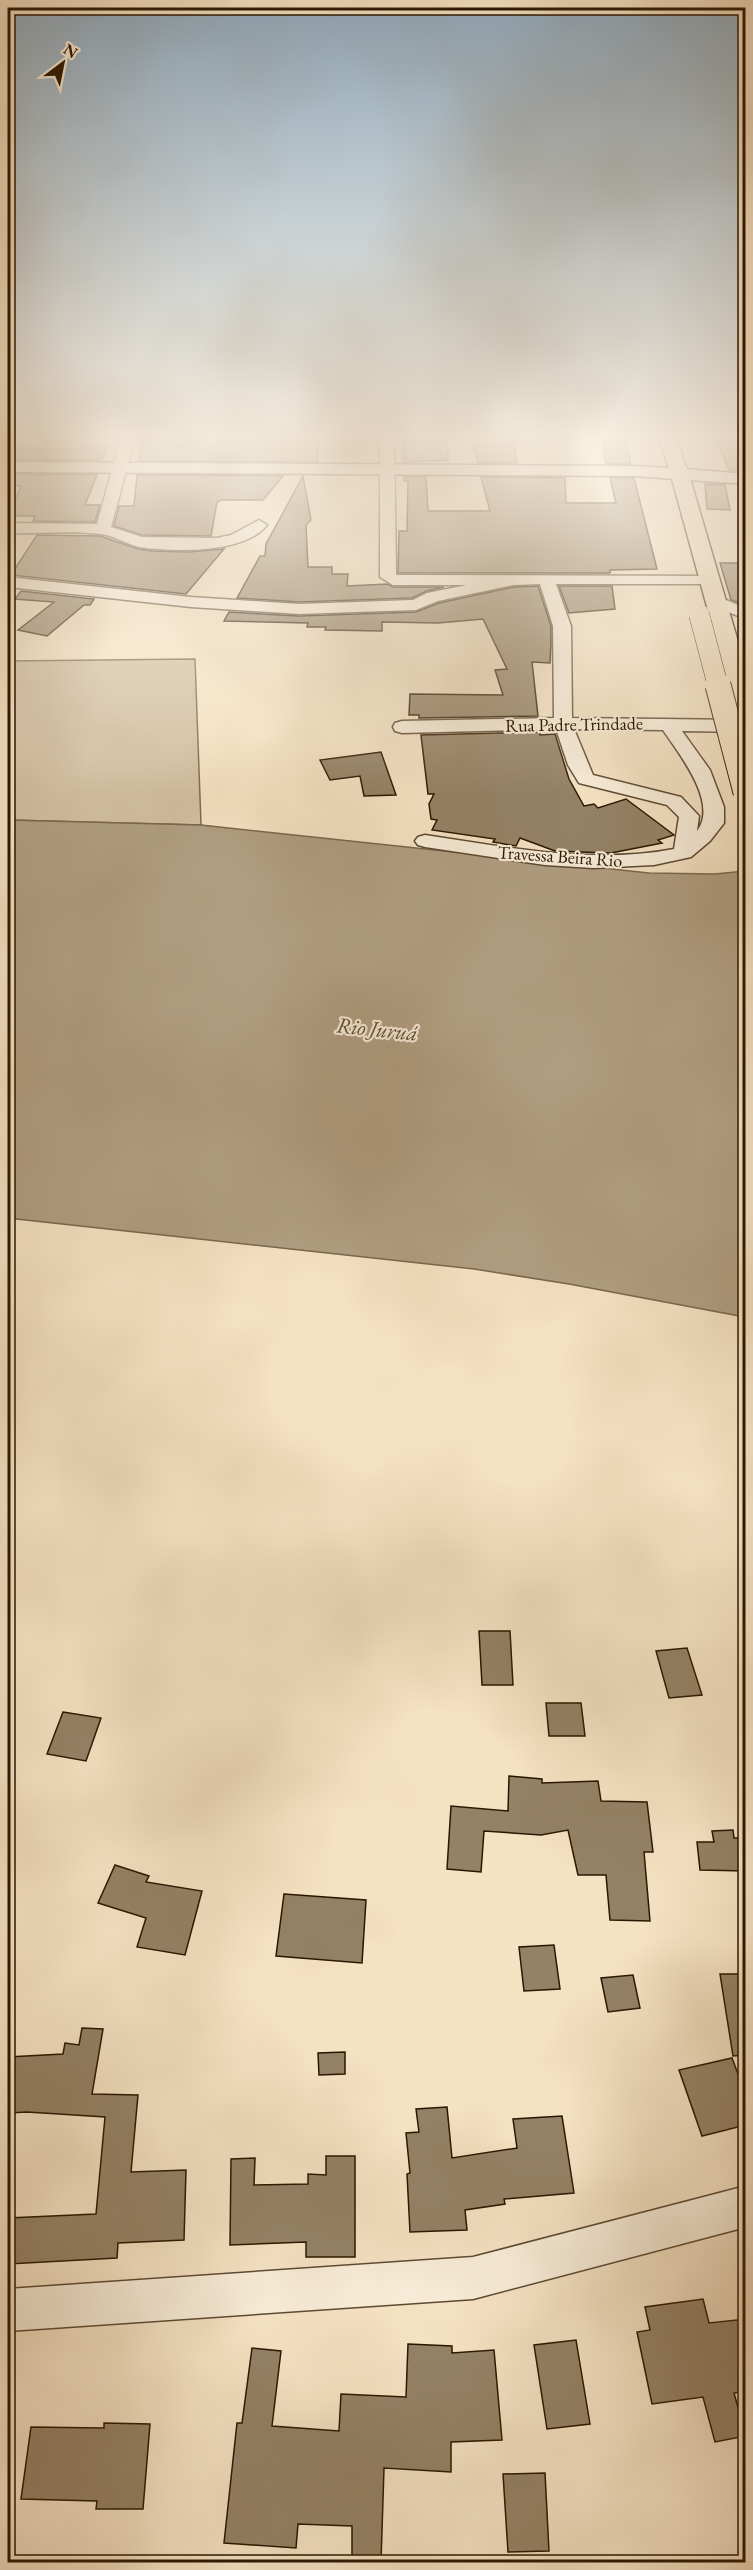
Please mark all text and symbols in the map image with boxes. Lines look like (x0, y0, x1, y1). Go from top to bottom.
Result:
north arrow (33, 33, 93, 93)
text: N (60, 38, 82, 63)
street label: Rua Padre Trindade (505, 711, 643, 737)
street label: Travessa Beira Rio (497, 840, 623, 872)
water label: Rio Juruá (335, 1010, 419, 1048)

